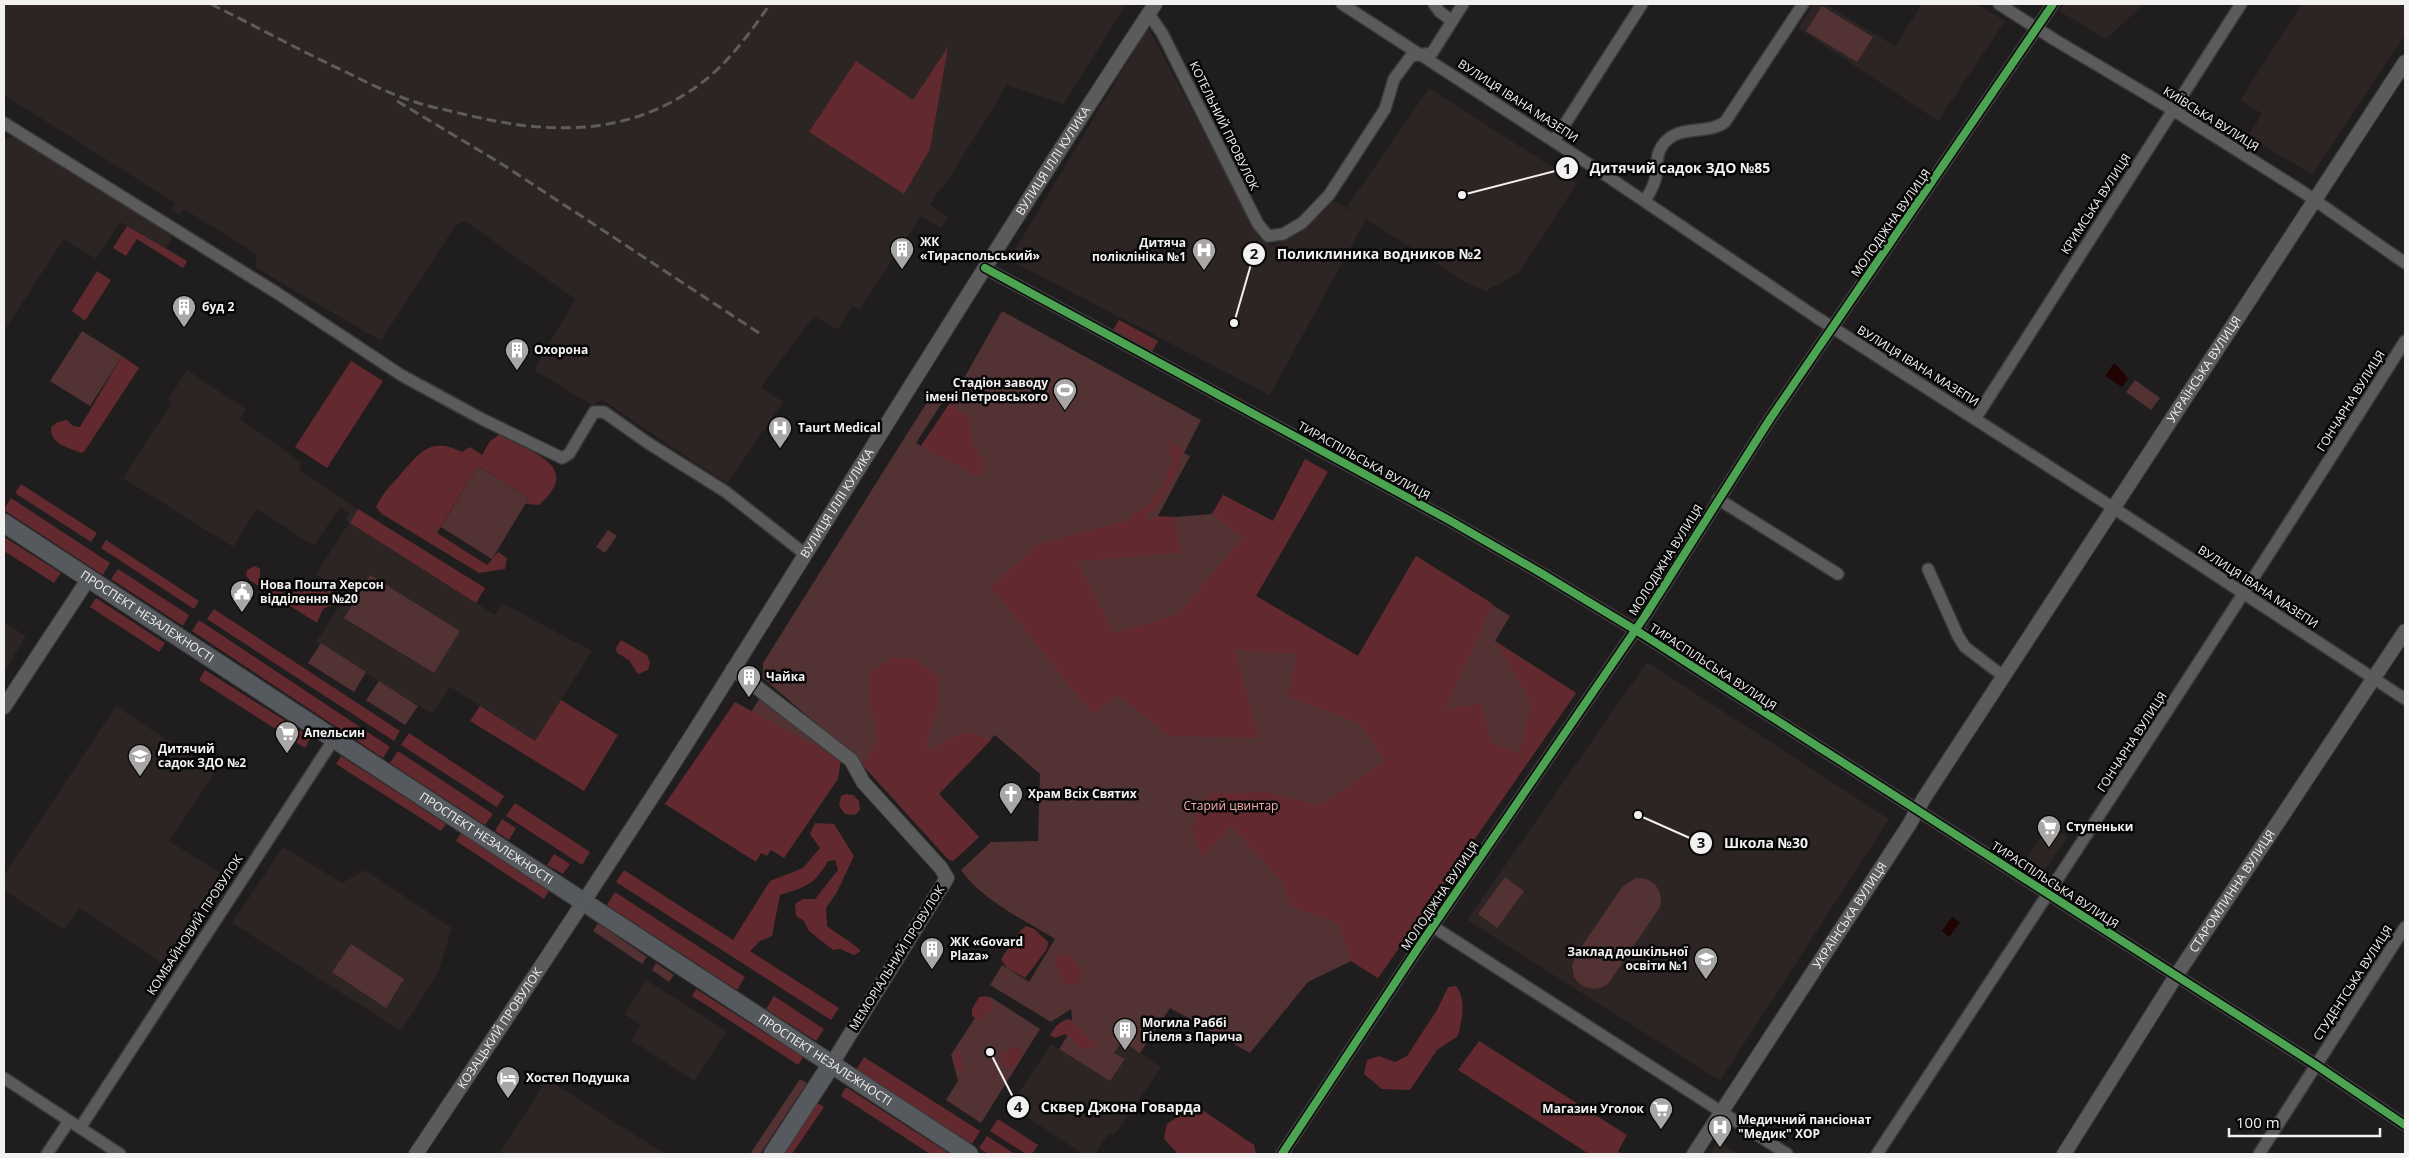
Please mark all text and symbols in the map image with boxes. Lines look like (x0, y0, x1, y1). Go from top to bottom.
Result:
street label: ВУЛИЦЯ ІВАНА МАЗЕПИ (1455, 55, 1582, 146)
street label: КОТЕЛЬНИЙ ПРОВУЛОК (1186, 58, 1263, 194)
street label: КИЇВСЬКА ВУЛИЦЯ (2160, 82, 2262, 155)
street label: ВУЛИЦЯ ІЛЛІ КУЛИКА (1011, 103, 1094, 218)
street label: КРИМСЬКА ВУЛИЦЯ (2057, 150, 2135, 257)
callout: Дитячий садок ЗДО №85 (1554, 154, 1780, 183)
text: 1 (1563, 158, 1571, 178)
text: Дитячий садок ЗДО №85 (1590, 158, 1770, 177)
street label: МОЛОДІЖНА ВУЛИЦЯ (1847, 165, 1934, 280)
place label: ЖК «Тираспольський» (920, 233, 1040, 264)
place label: Дитяча поліклініка №1 (1092, 234, 1186, 265)
building icon: ЖК «Тираспольський» (889, 236, 915, 270)
hospital icon: Дитяча поліклініка №1 (1191, 237, 1217, 271)
callout: Поликлиника водников №2 (1242, 240, 1491, 269)
text: 2 (1250, 243, 1259, 263)
text: Поликлиника водников №2 (1277, 244, 1481, 263)
building icon: буд 2 (171, 294, 197, 328)
place label: буд 2 (202, 298, 234, 315)
street label: УКРАЇНСЬКА ВУЛИЦЯ (2163, 312, 2245, 426)
street label: ВУЛИЦЯ ІВАНА МАЗЕПИ (1854, 321, 1982, 410)
building icon: Охорона (504, 337, 530, 371)
place label: Охорона (534, 341, 588, 358)
street label: ГОНЧАРНА ВУЛИЦЯ (2313, 347, 2389, 455)
place label: Стадіон заводу імені Петровського (926, 374, 1048, 405)
sports icon: Стадіон заводу імені Петровського (1052, 377, 1078, 411)
hospital icon: Taurt Medical (767, 415, 793, 449)
street label: ТИРАСПІЛЬСЬКА ВУЛИЦЯ (1295, 417, 1433, 504)
place label: Taurt Medical (798, 419, 881, 436)
street label: ВУЛИЦЯ ІЛЛІ КУЛИКА (796, 445, 878, 561)
street label: МОЛОДІЖНА ВУЛИЦЯ (1624, 501, 1707, 619)
street label: ВУЛИЦЯ ІВАНА МАЗЕПИ (2195, 541, 2322, 632)
street label: ПРОСПЕКТ НЕЗАЛЕЖНОСТІ (77, 566, 218, 666)
place label: Нова Пошта Херсон відділення №20 (260, 576, 384, 607)
public building icon: Нова Пошта Херсон відділення №20 (229, 579, 255, 613)
street label: ТИРАСПІЛЬСЬКА ВУЛИЦЯ (1646, 619, 1780, 714)
building icon: Чайка (736, 664, 762, 698)
place label: Чайка (766, 668, 805, 685)
street label: ГОНЧАРНА ВУЛИЦЯ (2093, 688, 2170, 795)
supermarket icon: Апельсин (274, 720, 300, 754)
place label: Апельсин (304, 724, 365, 741)
place label: Дитячий садок ЗДО №2 (158, 740, 246, 771)
school or university icon: Дитячий садок ЗДО №2 (127, 743, 153, 777)
church icon: Храм Всіх Святих (998, 781, 1024, 815)
place label: Храм Всіх Святих (1028, 785, 1137, 802)
street label: ПРОСПЕКТ НЕЗАЛЕЖНОСТІ (416, 788, 556, 888)
park label: Старий цвинтар (1184, 797, 1278, 814)
supermarket icon: Ступеньки (2036, 814, 2062, 848)
place label: Ступеньки (2066, 818, 2133, 835)
street label: СТАРОМЛИННА ВУЛИЦЯ (2185, 826, 2279, 956)
callout: Школа №30 (1689, 828, 1818, 857)
text: 3 (1697, 832, 1705, 852)
text: Школа №30 (1724, 833, 1808, 852)
street label: ТИРАСПІЛЬСЬКА ВУЛИЦЯ (1988, 837, 2122, 932)
street label: МОЛОДІЖНА ВУЛИЦЯ (1397, 838, 1482, 954)
street label: КОМБАЙНОВИЙ ПРОВУЛОК (143, 851, 247, 998)
street label: УКРАЇНСЬКА ВУЛИЦЯ (1808, 859, 1891, 972)
street label: МЕМОРІАЛЬНИЙ ПРОВУЛОК (845, 882, 949, 1033)
street label: СТУДЕНТСЬКА ВУЛИЦЯ (2309, 922, 2396, 1044)
place label: ЖК «Govard Plaza» (950, 933, 1023, 964)
building icon: ЖК «Govard Plaza» (919, 936, 945, 970)
place label: Заклад дошкільної освіти №1 (1567, 943, 1688, 974)
school or university icon: Заклад дошкільної освіти №1 (1693, 946, 1719, 980)
street label: КОЗАЦЬКИЙ ПРОВУЛОК (453, 964, 546, 1092)
street label: ПРОСПЕКТ НЕЗАЛЕЖНОСТІ (755, 1010, 895, 1109)
place label: Могила Раббі Гілеля з Парича (1142, 1014, 1243, 1045)
building icon: Могила Раббі Гілеля з Парича (1112, 1017, 1138, 1051)
hotel icon: Хостел Подушка (495, 1065, 521, 1099)
place label: Хостел Подушка (526, 1069, 630, 1086)
callout: Сквер Джона Говарда (1005, 1092, 1211, 1121)
text: 4 (1014, 1096, 1023, 1116)
supermarket icon: Магазин Уголок (1648, 1096, 1674, 1130)
text: Сквер Джона Говарда (1041, 1097, 1201, 1116)
place label: Магазин Уголок (1542, 1100, 1645, 1117)
scale bar (2229, 1106, 2380, 1138)
place label: Медичний пансіонат "Медик" ХОР (1738, 1111, 1872, 1142)
text: 100 m (2236, 1112, 2280, 1132)
hospital icon: Медичний пансіонат "Медик" ХОР (1707, 1114, 1733, 1148)

